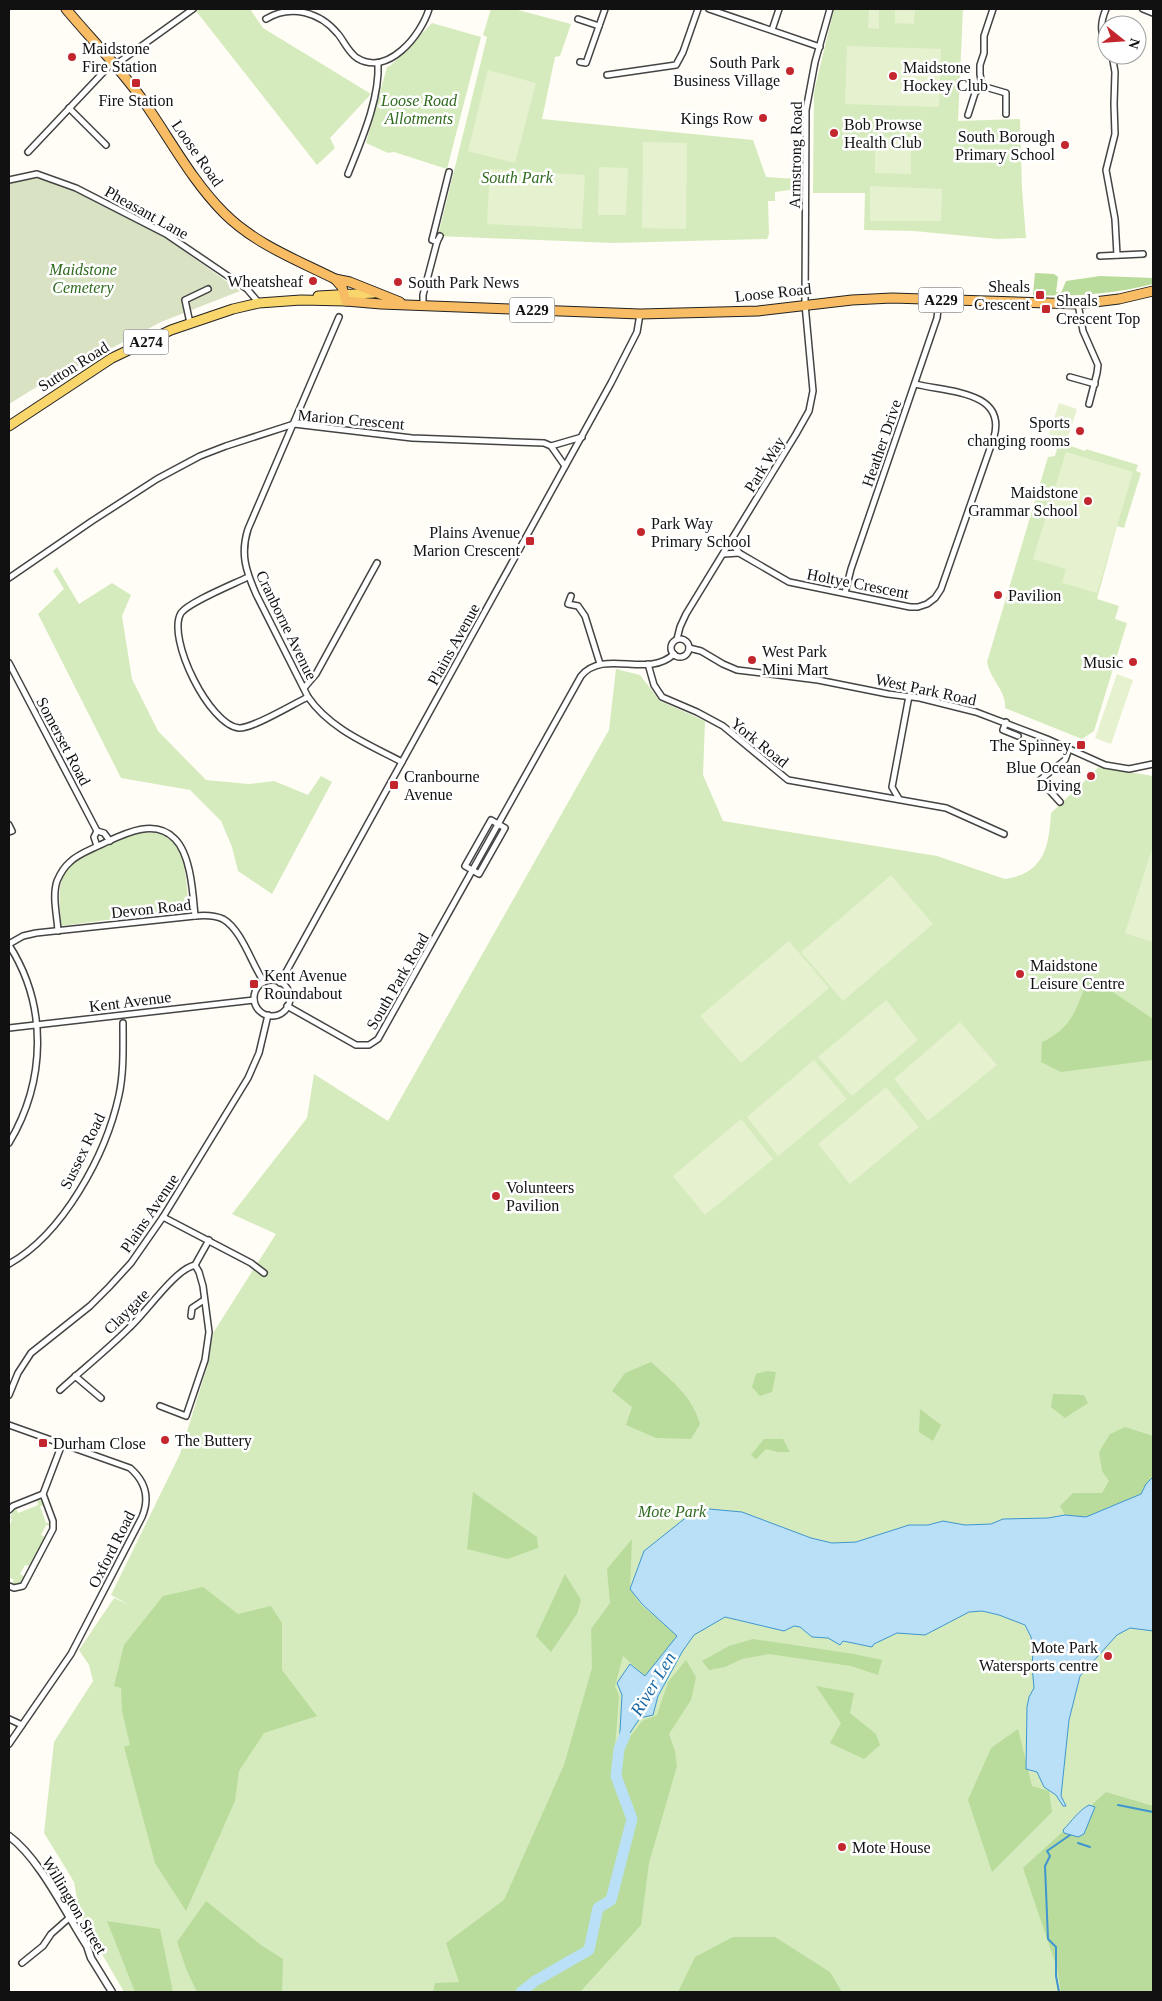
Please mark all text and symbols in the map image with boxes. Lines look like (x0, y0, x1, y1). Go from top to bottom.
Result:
north arrow (1097, 15, 1147, 65)
text: N (1125, 37, 1143, 51)
place label: Maidstone Fire Station (82, 40, 157, 75)
marker: Maidstone Fire Station (66, 51, 78, 63)
place label: South Park Business Village (673, 54, 780, 90)
place label: Maidstone Hockey Club (903, 59, 988, 95)
marker: South Park Business Village (784, 65, 796, 77)
marker: Maidstone Hockey Club (887, 70, 899, 82)
marker: Fire Station (130, 77, 142, 89)
place label: Fire Station (98, 92, 174, 109)
park label: Loose Road Allotments (380, 92, 458, 127)
street label: Armstrong Road (786, 101, 806, 209)
place label: Kings Row (681, 110, 753, 128)
marker: Kings Row (757, 112, 769, 124)
place label: Bob Prowse Health Club (844, 116, 922, 151)
street label: Loose Road (169, 117, 227, 190)
marker: Bob Prowse Health Club (828, 127, 840, 139)
place label: South Borough Primary School (955, 128, 1056, 164)
marker: South Borough Primary School (1059, 139, 1071, 151)
park label: South Park (481, 169, 554, 186)
street label: Pheasant Lane (102, 182, 191, 242)
park label: Maidstone Cemetery (48, 261, 117, 297)
place label: Wheatsheaf (227, 273, 304, 290)
place label: South Park News (408, 274, 519, 291)
marker: Wheatsheaf (307, 275, 319, 287)
marker: South Park News (392, 276, 404, 288)
place label: Sheals Crescent (974, 278, 1031, 313)
street label: Loose Road (734, 280, 812, 305)
road number: A229 (918, 288, 964, 312)
marker: Sheals Crescent (1034, 289, 1046, 301)
place label: Sheals Crescent Top (1056, 292, 1140, 328)
road number: A229 (510, 298, 554, 322)
marker: Sheals Crescent Top (1040, 303, 1052, 315)
road number: A274 (124, 330, 168, 354)
street label: Sutton Road (35, 338, 112, 395)
street label: Heather Drive (859, 397, 904, 489)
street label: Marion Crescent (297, 406, 406, 433)
place label: Sports changing rooms (967, 414, 1070, 450)
marker: Sports changing rooms (1074, 425, 1086, 437)
street label: Park Way (741, 433, 789, 496)
place label: Maidstone Grammar School (968, 484, 1079, 519)
marker: Maidstone Grammar School (1082, 495, 1094, 507)
place label: Park Way Primary School (651, 515, 752, 551)
place label: Plains Avenue Marion Crescent (413, 524, 521, 559)
marker: Park Way Primary School (635, 526, 647, 538)
marker: Plains Avenue Marion Crescent (524, 535, 536, 547)
street label: Holtye Crescent (805, 565, 911, 603)
street label: Cranborne Avenue (253, 568, 320, 683)
place label: Pavilion (1008, 587, 1061, 604)
marker: Pavilion (992, 589, 1004, 601)
street label: Plains Avenue (424, 600, 483, 688)
place label: West Park Mini Mart (762, 643, 829, 678)
marker: West Park Mini Mart (746, 654, 758, 666)
place label: Music (1083, 654, 1123, 671)
marker: Music (1127, 656, 1139, 668)
street label: West Park Road (874, 670, 978, 708)
street label: Somerset Road (33, 694, 94, 788)
street label: York Road (728, 714, 792, 771)
place label: The Spinney (990, 737, 1071, 755)
marker: The Spinney (1075, 739, 1087, 751)
place label: Blue Ocean Diving (1006, 759, 1081, 795)
place label: Cranbourne Avenue (404, 768, 480, 803)
marker: Blue Ocean Diving (1085, 770, 1097, 782)
marker: Cranbourne Avenue (388, 779, 400, 791)
street label: Devon Road (110, 896, 192, 921)
street label: South Park Road (363, 930, 432, 1032)
place label: Maidstone Leisure Centre (1030, 957, 1125, 992)
place label: Kent Avenue Roundabout (264, 967, 347, 1002)
marker: Maidstone Leisure Centre (1014, 968, 1026, 980)
marker: Kent Avenue Roundabout (248, 978, 260, 990)
street label: Kent Avenue (88, 988, 172, 1015)
street label: Sussex Road (57, 1111, 108, 1192)
street label: Plains Avenue (117, 1171, 182, 1256)
place label: Volunteers Pavilion (506, 1179, 574, 1214)
marker: Volunteers Pavilion (490, 1190, 502, 1202)
street label: Claygate (100, 1285, 153, 1338)
place label: The Buttery (175, 1432, 252, 1450)
marker: The Buttery (159, 1434, 171, 1446)
place label: Durham Close (53, 1435, 146, 1452)
marker: Durham Close (37, 1437, 49, 1449)
park label: Mote Park (637, 1503, 707, 1520)
street label: Oxford Road (85, 1508, 138, 1591)
place label: Mote Park Watersports centre (979, 1639, 1098, 1675)
water label: River Len (626, 1649, 680, 1720)
marker: Mote Park Watersports centre (1102, 1650, 1114, 1662)
place label: Mote House (852, 1839, 931, 1856)
marker: Mote House (836, 1841, 848, 1853)
street label: Willington Street (38, 1854, 110, 1958)

